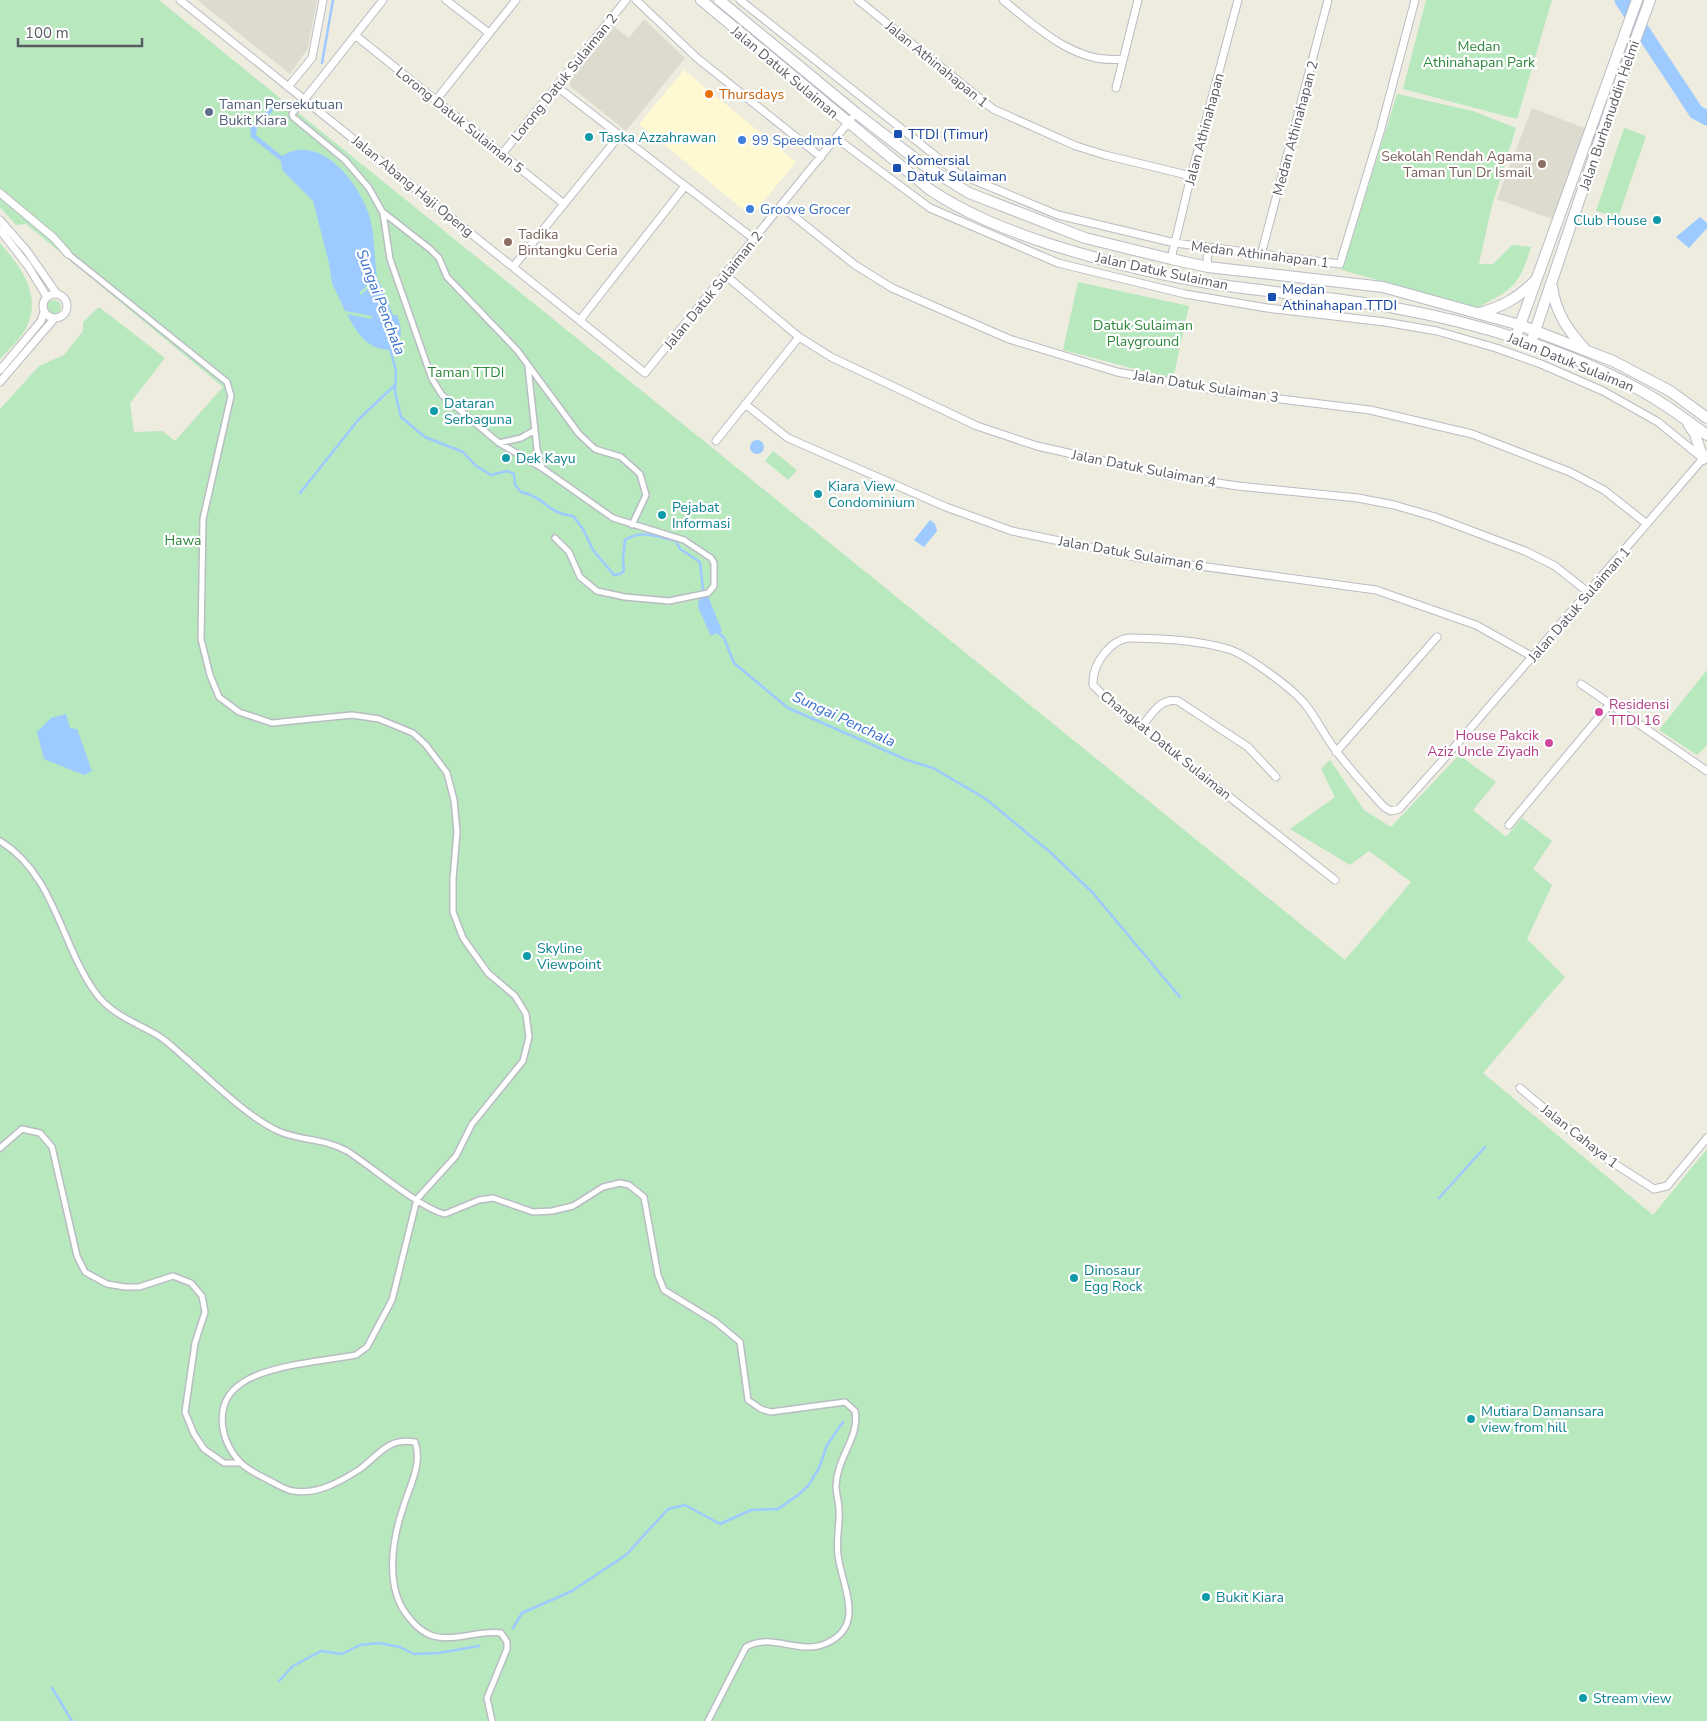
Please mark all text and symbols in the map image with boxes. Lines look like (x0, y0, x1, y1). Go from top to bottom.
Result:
street label: Lorong Datuk Sulaiman 2 (507, 9, 622, 145)
scale bar (18, 15, 141, 47)
street label: Jalan Athinahapan 1 (880, 16, 992, 112)
street label: Jalan Datuk Sulaiman (726, 21, 842, 123)
text: 100 m (25, 23, 69, 43)
park label: Medan Athinahapan Park (1423, 37, 1536, 72)
street label: Jalan Burhanuddin Helmi (1575, 38, 1644, 194)
street label: Medan Athinahapan 2 (1268, 59, 1323, 198)
street label: Lorong Datuk Sulaiman 5 (392, 63, 528, 178)
street label: Jalan Athinahapan (1180, 71, 1229, 188)
place label: Thursdays (719, 85, 784, 104)
marker: Thursdays (703, 88, 715, 100)
place label: Taman Persekutuan Bukit Kiara (219, 95, 343, 130)
marker: Taman Persekutuan Bukit Kiara (203, 106, 215, 118)
place label: TTDI (Timur) (908, 125, 989, 144)
place label: Taska Azzahrawan (599, 128, 716, 147)
marker: TTDI (Timur) (892, 128, 904, 140)
street label: Jalan Abang Haji Openg (347, 131, 477, 241)
marker: Taska Azzahrawan (583, 131, 595, 143)
place label: 99 Speedmart (752, 131, 842, 150)
marker: 99 Speedmart (736, 134, 748, 146)
place label: Sekolah Rendah Agama Taman Tun Dr Ismail (1381, 147, 1533, 182)
place label: Komersial Datuk Sulaiman (907, 151, 1007, 186)
marker: Sekolah Rendah Agama Taman Tun Dr Ismail (1536, 158, 1548, 170)
marker: Komersial Datuk Sulaiman (891, 162, 903, 174)
place label: Groove Grocer (760, 200, 850, 219)
marker: Groove Grocer (744, 203, 756, 215)
place label: Club House (1573, 211, 1647, 230)
marker: Club House (1651, 214, 1663, 226)
place label: Tadika Bintangku Ceria (518, 225, 618, 260)
street label: Jalan Datuk Sulaiman 2 (659, 227, 767, 354)
marker: Tadika Bintangku Ceria (502, 236, 514, 248)
street label: Medan Athinahapan 1 (1190, 237, 1330, 272)
water label: Sungai Penchala (352, 246, 410, 358)
street label: Jalan Datuk Sulaiman (1093, 248, 1230, 295)
place label: Medan Athinahapan TTDI (1282, 280, 1397, 315)
marker: Medan Athinahapan TTDI (1266, 291, 1278, 303)
park label: Datuk Sulaiman Playground (1093, 316, 1193, 351)
street label: Jalan Datuk Sulaiman (1504, 328, 1637, 397)
park label: Taman TTDI (428, 363, 504, 382)
street label: Jalan Datuk Sulaiman 3 (1131, 365, 1280, 407)
place label: Dataran Serbaguna (444, 394, 512, 429)
marker: Dataran Serbaguna (428, 405, 440, 417)
street label: Jalan Datuk Sulaiman 4 (1069, 445, 1218, 492)
place label: Dek Kayu (516, 449, 576, 468)
marker: Dek Kayu (500, 452, 512, 464)
place label: Kiara View Condominium (828, 477, 915, 512)
marker: Kiara View Condominium (812, 488, 824, 500)
place label: Pejabat Informasi (672, 498, 730, 533)
marker: Pejabat Informasi (656, 509, 668, 521)
park label: Hawa (164, 531, 202, 550)
street label: Jalan Datuk Sulaiman 6 (1056, 531, 1205, 576)
street label: Jalan Datuk Sulaiman 1 (1523, 543, 1635, 667)
water label: Sungai Penchala (789, 686, 899, 752)
street label: Changkat Datuk Sulaiman (1096, 687, 1235, 804)
place label: Residensi TTDI 16 (1609, 695, 1669, 730)
marker: Residensi TTDI 16 (1593, 706, 1605, 718)
place label: House Pakcik Aziz Uncle Ziyadh (1427, 726, 1540, 761)
marker: House Pakcik Aziz Uncle Ziyadh (1543, 737, 1555, 749)
place label: Skyline Viewpoint (536, 939, 601, 974)
marker: Skyline Viewpoint (521, 950, 533, 962)
street label: Jalan Cahaya 1 (1536, 1100, 1622, 1173)
place label: Dinosaur Egg Rock (1084, 1261, 1144, 1296)
marker: Dinosaur Egg Rock (1068, 1272, 1080, 1284)
place label: Mutiara Damansara view from hill (1481, 1402, 1604, 1437)
marker: Mutiara Damansara view from hill (1465, 1413, 1477, 1425)
place label: Bukit Kiara (1216, 1588, 1284, 1607)
marker: Bukit Kiara (1200, 1591, 1212, 1603)
place label: Stream view (1593, 1689, 1672, 1708)
marker: Stream view (1577, 1692, 1589, 1704)

